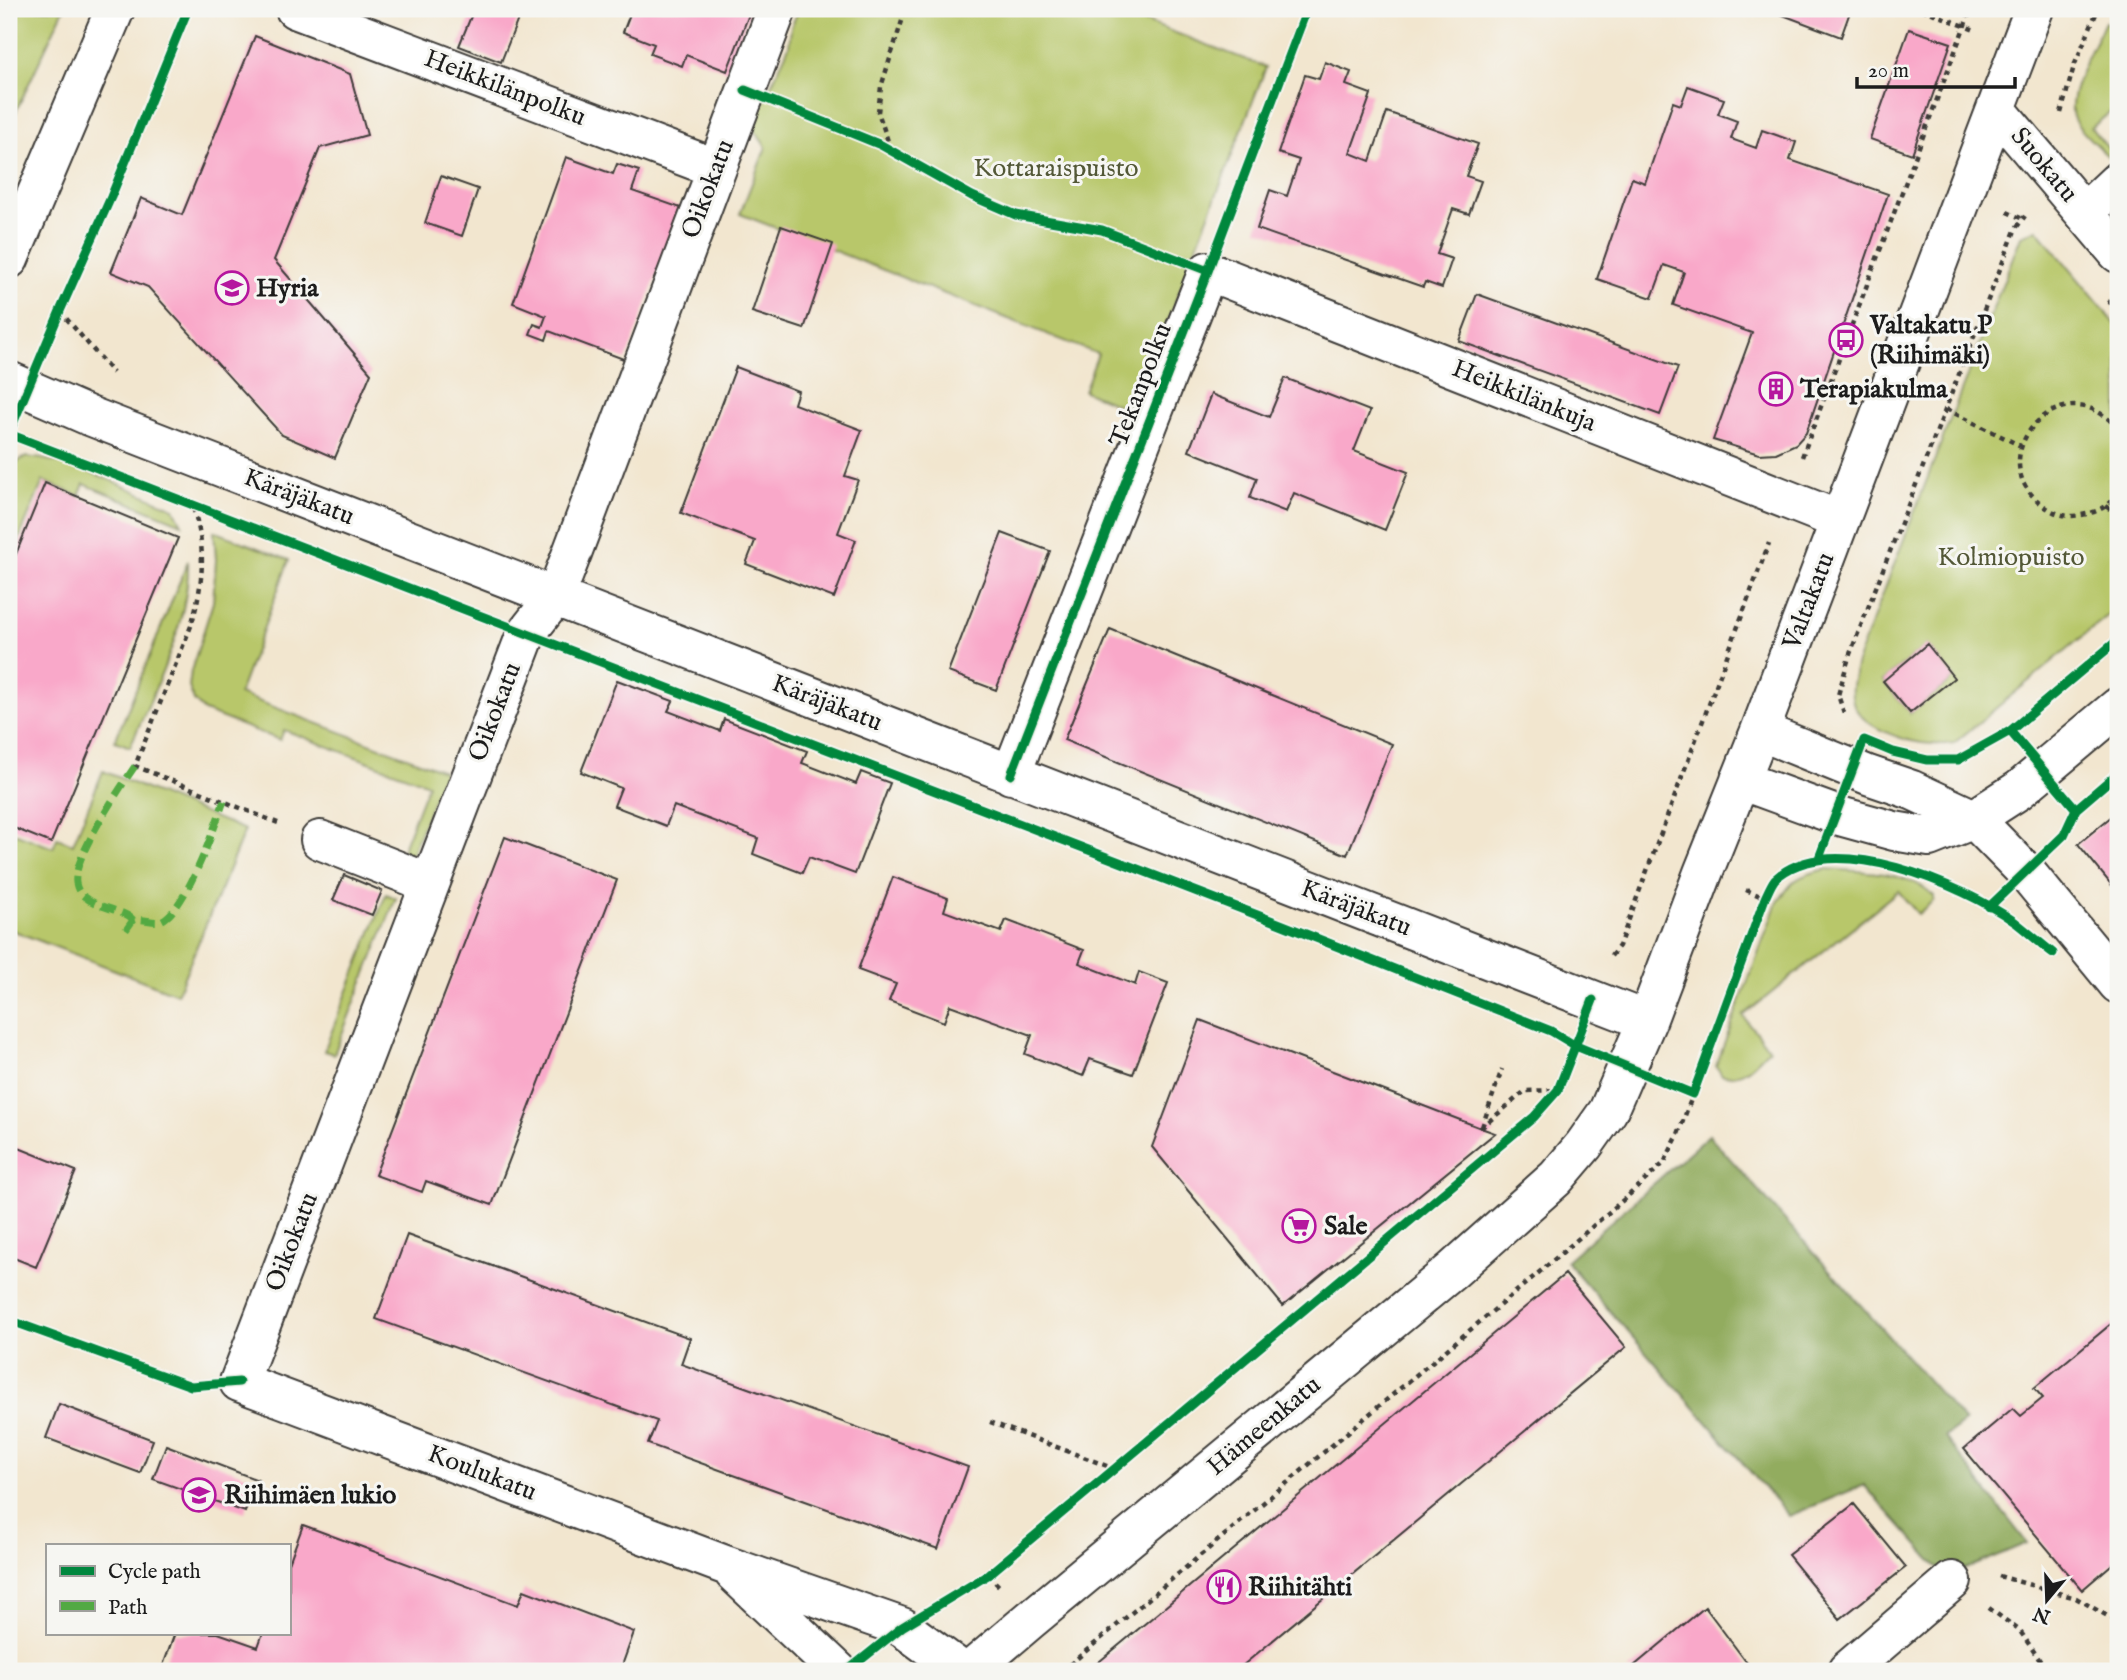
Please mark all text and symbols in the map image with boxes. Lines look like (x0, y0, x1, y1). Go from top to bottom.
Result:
street label: Heikkilänpolku (420, 42, 590, 134)
scale bar (1857, 46, 2015, 90)
text: 20 m (1868, 58, 1909, 85)
street label: Suokatu (2003, 121, 2085, 209)
street label: Oikokatu (674, 135, 742, 243)
park label: Kottaraispuisto (973, 152, 1139, 185)
school or university icon: Hyria (213, 269, 251, 307)
place label: Hyria (256, 272, 319, 305)
place label: Valtakatu P (Riihimäki) (1869, 309, 1992, 372)
street label: Tekanpolku (1102, 318, 1180, 452)
bus stop icon: Valtakatu P (Riihimäki) (1827, 321, 1865, 359)
street label: Heikkilänkuja (1447, 352, 1602, 440)
building icon: Terapiakulma (1757, 370, 1795, 408)
place label: Terapiakulma (1799, 373, 1948, 406)
street label: Käräjäkatu (239, 461, 359, 533)
park label: Kolmiopuisto (1937, 541, 2085, 574)
street label: Valtakatu (1775, 548, 1843, 655)
street label: Oikokatu (461, 658, 529, 766)
street label: Käräjäkatu (767, 667, 887, 739)
street label: Käräjäkatu (1296, 872, 1416, 944)
street label: Oikokatu (258, 1188, 326, 1296)
supermarket icon: Sale (1280, 1207, 1318, 1245)
place label: Sale (1324, 1210, 1368, 1243)
street label: Hämeenkatu (1200, 1369, 1328, 1483)
street label: Koulukatu (423, 1437, 541, 1509)
school or university icon: Riihimäen lukio (180, 1476, 218, 1514)
place label: Riihimäen lukio (224, 1479, 396, 1512)
legend (46, 1544, 290, 1634)
text: Cycle path (108, 1559, 201, 1586)
north arrow (2011, 1564, 2082, 1634)
restaurant icon: Riihitähti (1205, 1568, 1243, 1606)
place label: Riihitähti (1248, 1571, 1352, 1604)
text: Path (108, 1595, 147, 1622)
text: N (2030, 1600, 2055, 1629)

